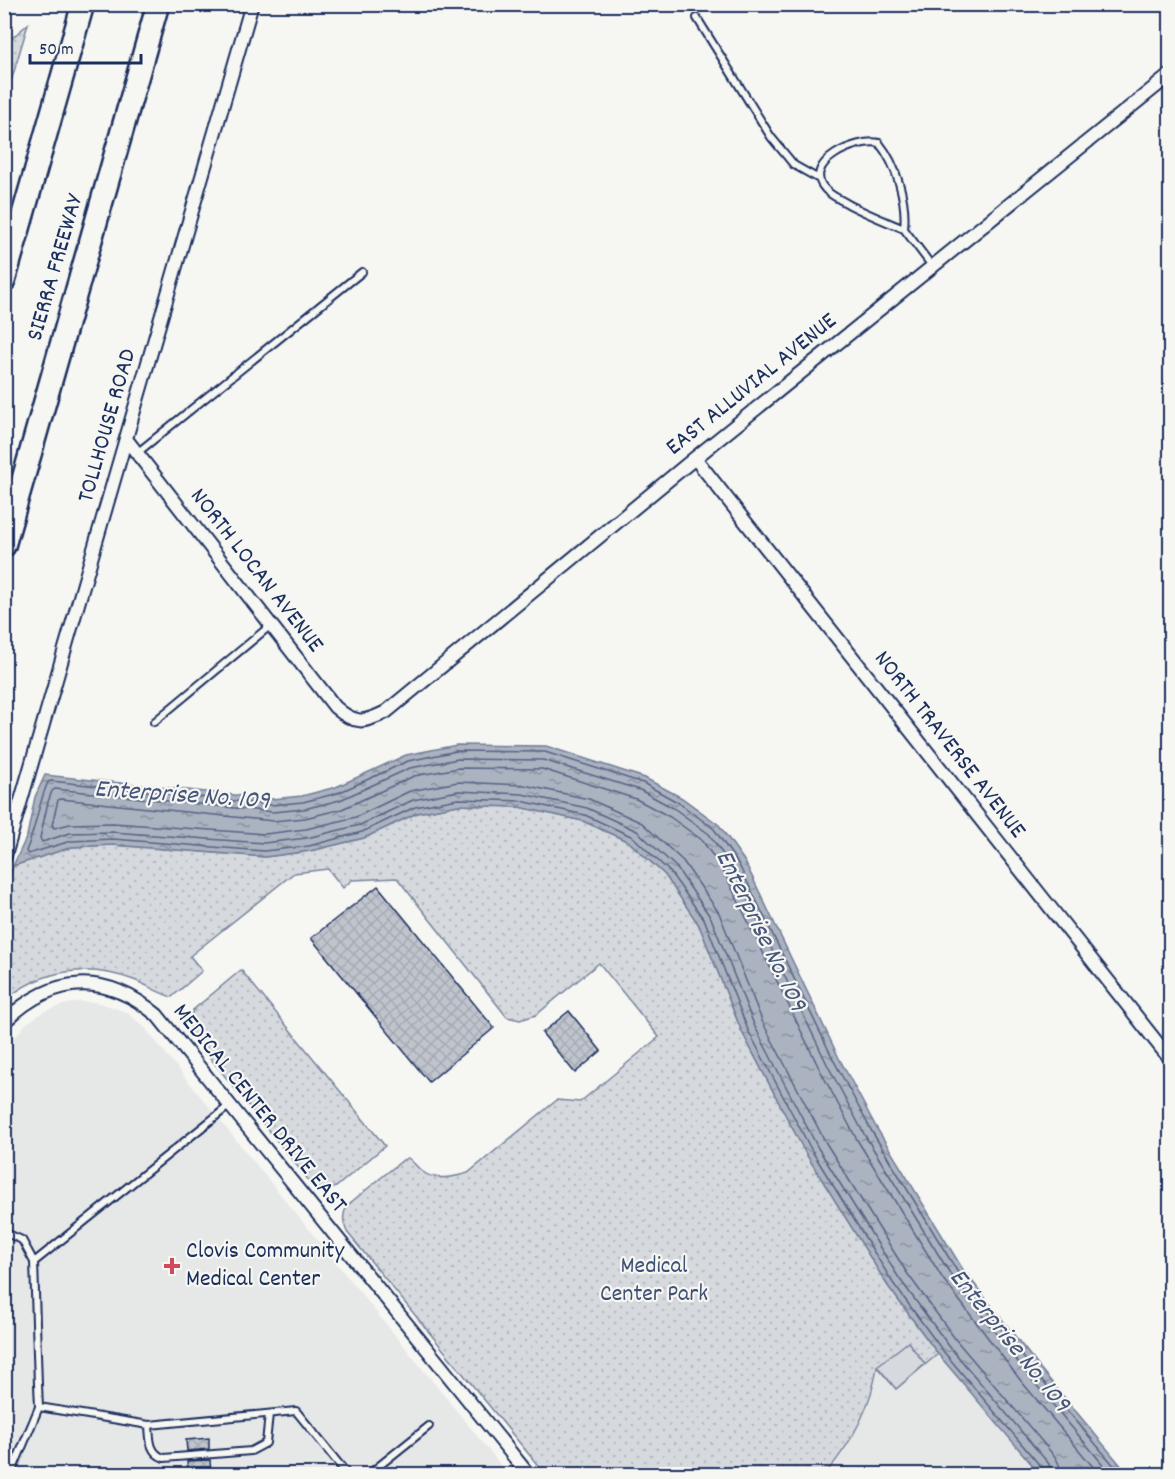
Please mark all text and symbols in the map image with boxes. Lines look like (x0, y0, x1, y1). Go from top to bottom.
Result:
scale bar (30, 27, 141, 65)
text: 50 m (39, 38, 74, 63)
street label: SIERRA FREEWAY (19, 190, 93, 345)
street label: EAST ALLUVIAL AVENUE (659, 305, 845, 465)
street label: TOLLHOUSE ROAD (70, 345, 146, 507)
street label: NORTH LOCAN AVENUE (181, 482, 331, 661)
street label: NORTH TRAVERSE AVENUE (865, 644, 1033, 846)
water label: Enterprise No. 109 (93, 771, 272, 821)
water label: Enterprise No. 109 (705, 844, 816, 1019)
street label: MEDICAL CENTER DRIVE EAST (164, 997, 355, 1221)
place label: Clovis Community Medical Center (186, 1235, 345, 1297)
park label: Medical Center Park (600, 1250, 708, 1312)
marker: Clovis Community Medical Center (163, 1257, 181, 1275)
water label: Enterprise No. 109 (939, 1261, 1079, 1422)

